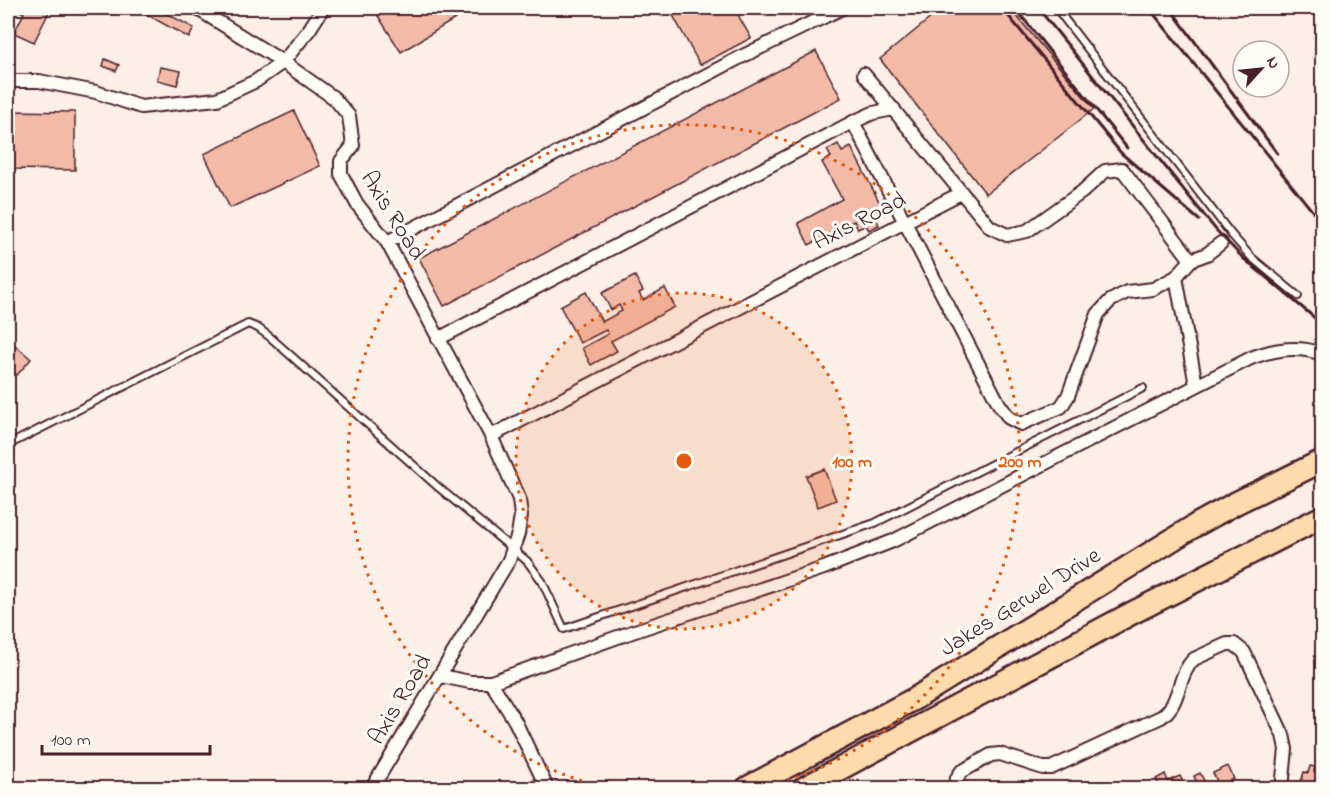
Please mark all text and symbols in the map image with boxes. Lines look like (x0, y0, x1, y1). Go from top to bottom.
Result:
north arrow (1231, 39, 1291, 99)
text: N (1259, 53, 1286, 74)
street label: Axis Road (351, 164, 434, 268)
street label: Axis Road (807, 183, 913, 260)
text: 100 m (832, 450, 872, 476)
text: 200 m (998, 450, 1042, 476)
centre of rings (674, 451, 694, 471)
street label: Jakes Gerwel Drive (934, 539, 1109, 667)
street label: Axis Road (360, 648, 442, 752)
scale bar (42, 718, 210, 756)
text: 100 m (51, 728, 91, 754)

